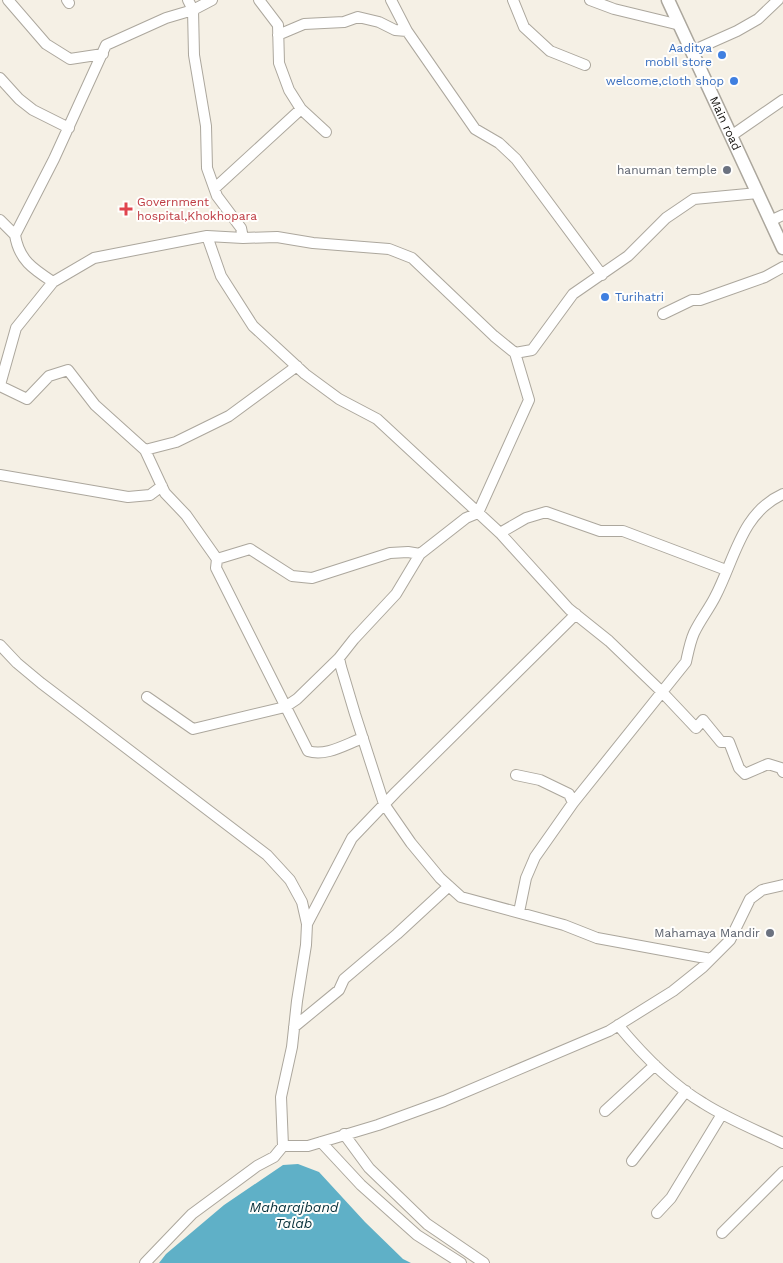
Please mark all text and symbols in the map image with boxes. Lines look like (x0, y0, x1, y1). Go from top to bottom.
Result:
place label: Aaditya mobIl store (645, 41, 712, 69)
marker: Aaditya mobIl store (716, 49, 728, 61)
place label: welcome,cloth shop (606, 74, 724, 88)
marker: welcome,cloth shop (728, 75, 740, 87)
street label: Main road (707, 94, 744, 153)
place label: hanuman temple (617, 163, 717, 177)
marker: hanuman temple (721, 164, 733, 176)
place label: Government hospital,Khokhopara (137, 195, 257, 223)
marker: Government hospital,Khokhopara (119, 202, 133, 216)
place label: Turihatri (615, 290, 664, 304)
marker: Turihatri (599, 291, 611, 303)
place label: Mahamaya Mandir (654, 926, 760, 940)
marker: Mahamaya Mandir (764, 927, 776, 939)
water label: Maharajband Talab (250, 1199, 339, 1231)

